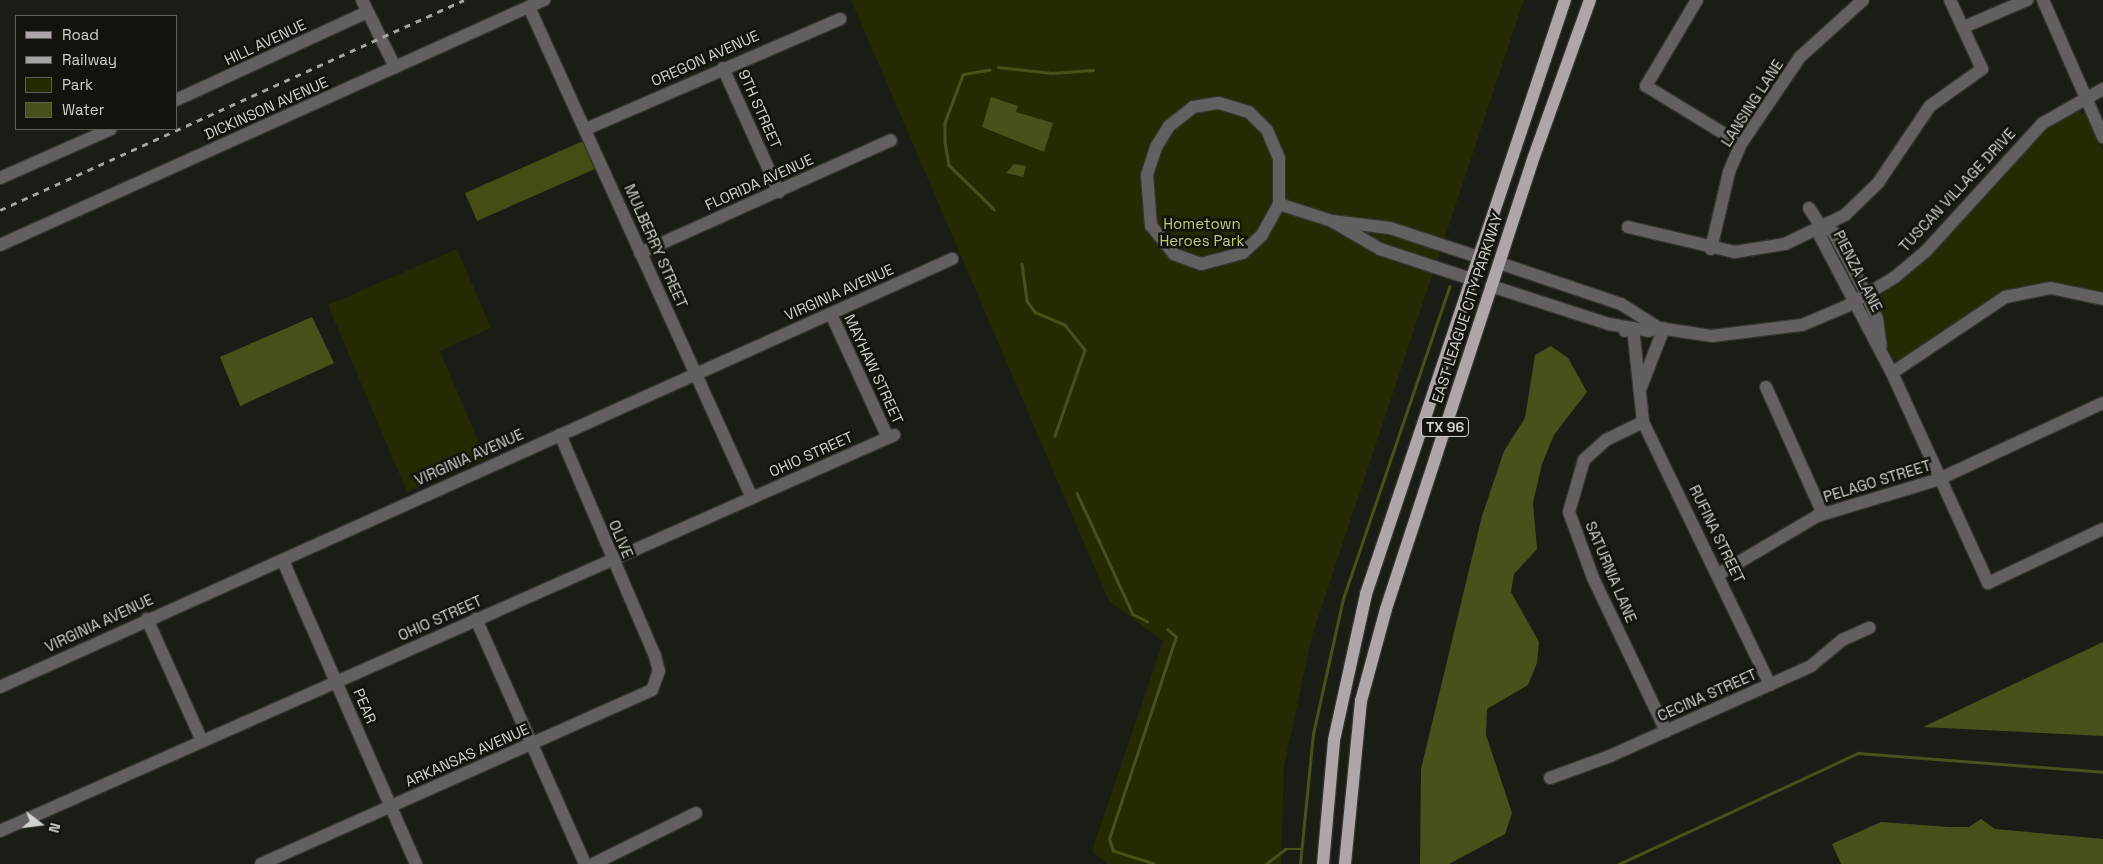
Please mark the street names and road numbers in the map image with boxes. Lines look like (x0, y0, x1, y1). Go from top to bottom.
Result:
street label: HILL AVENUE (221, 15, 309, 69)
street label: OREGON AVENUE (648, 26, 762, 90)
street label: LANSING LANE (1717, 56, 1787, 150)
street label: 9TH STREET (735, 67, 785, 151)
street label: DICKINSON AVENUE (201, 73, 331, 143)
street label: TUSCAN VILLAGE DRIVE (1895, 124, 2019, 256)
street label: FLORIDA AVENUE (702, 150, 816, 214)
street label: MULBERRY STREET (621, 181, 691, 311)
street label: EAST LEAGUE CITY PARKWAY (1428, 211, 1506, 405)
street label: PIENZA LANE (1830, 227, 1886, 315)
street label: VIRGINIA AVENUE (782, 260, 896, 324)
street label: MAYHAW STREET (841, 311, 907, 427)
road number: TX 96 (1420, 416, 1470, 438)
street label: VIRGINIA AVENUE (412, 425, 526, 489)
street label: OHIO STREET (766, 427, 856, 481)
street label: PELAGO STREET (1821, 456, 1933, 506)
street label: RUFINA STREET (1685, 482, 1749, 586)
street label: OLIVE (605, 517, 637, 561)
street label: SATURNIA LANE (1581, 518, 1641, 626)
street label: VIRGINIA AVENUE (42, 590, 156, 656)
street label: OHIO STREET (395, 591, 485, 645)
street label: CECINA STREET (1654, 665, 1760, 725)
street label: PEAR (350, 686, 380, 726)
street label: ARKANSAS AVENUE (402, 720, 532, 790)

